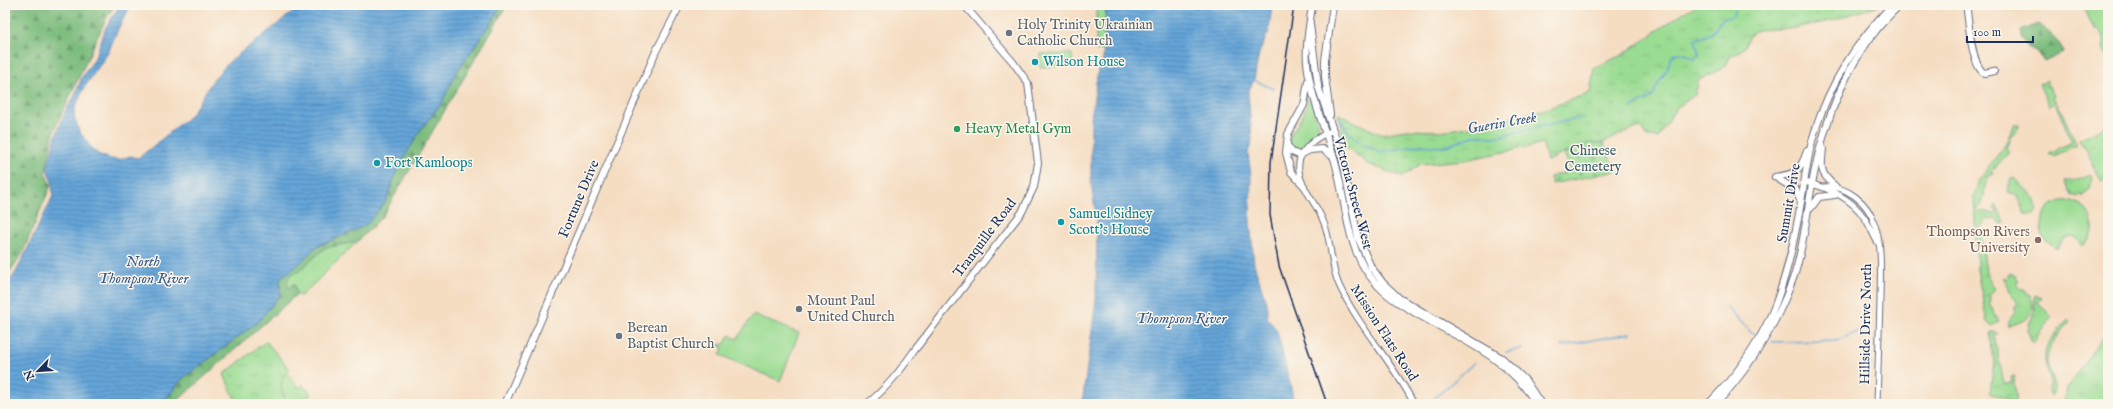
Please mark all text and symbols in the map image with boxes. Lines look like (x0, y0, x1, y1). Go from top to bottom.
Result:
place label: Holy Trinity Ukrainian Catholic Church (1017, 16, 1153, 50)
scale bar (1967, 18, 2033, 44)
text: 100 m (1973, 25, 2001, 40)
marker: Holy Trinity Ukrainian Catholic Church (1004, 28, 1014, 38)
place label: Wilson House (1043, 53, 1125, 71)
marker: Wilson House (1030, 57, 1040, 67)
water label: Guerin Creek (1466, 108, 1538, 138)
place label: Heavy Metal Gym (965, 120, 1072, 138)
marker: Heavy Metal Gym (952, 124, 962, 134)
street label: Victoria Street West (1329, 134, 1377, 251)
park label: Chinese Cemetery (1565, 142, 1622, 176)
place label: Fort Kamloops (385, 154, 473, 172)
street label: Fortune Drive (554, 157, 604, 241)
marker: Fort Kamloops (372, 158, 382, 168)
street label: Summit Drive (1773, 161, 1805, 244)
street label: Tranquille Road (949, 194, 1021, 281)
place label: Samuel Sidney Scott's House (1069, 205, 1153, 239)
marker: Samuel Sidney Scott's House (1056, 217, 1066, 227)
place label: Thompson Rivers University (1927, 223, 2030, 257)
marker: Thompson Rivers University (2033, 235, 2043, 245)
water label: North Thompson River (98, 252, 189, 288)
street label: Hillside Drive North (1856, 263, 1876, 385)
street label: Mission Flats Road (1346, 281, 1422, 385)
place label: Mount Paul United Church (807, 292, 895, 326)
marker: Mount Paul United Church (794, 304, 804, 314)
water label: Thompson River (1136, 309, 1227, 328)
place label: Berean Baptist Church (627, 319, 715, 353)
marker: Berean Baptist Church (614, 331, 624, 341)
north arrow (18, 351, 58, 391)
text: N (21, 367, 39, 383)

